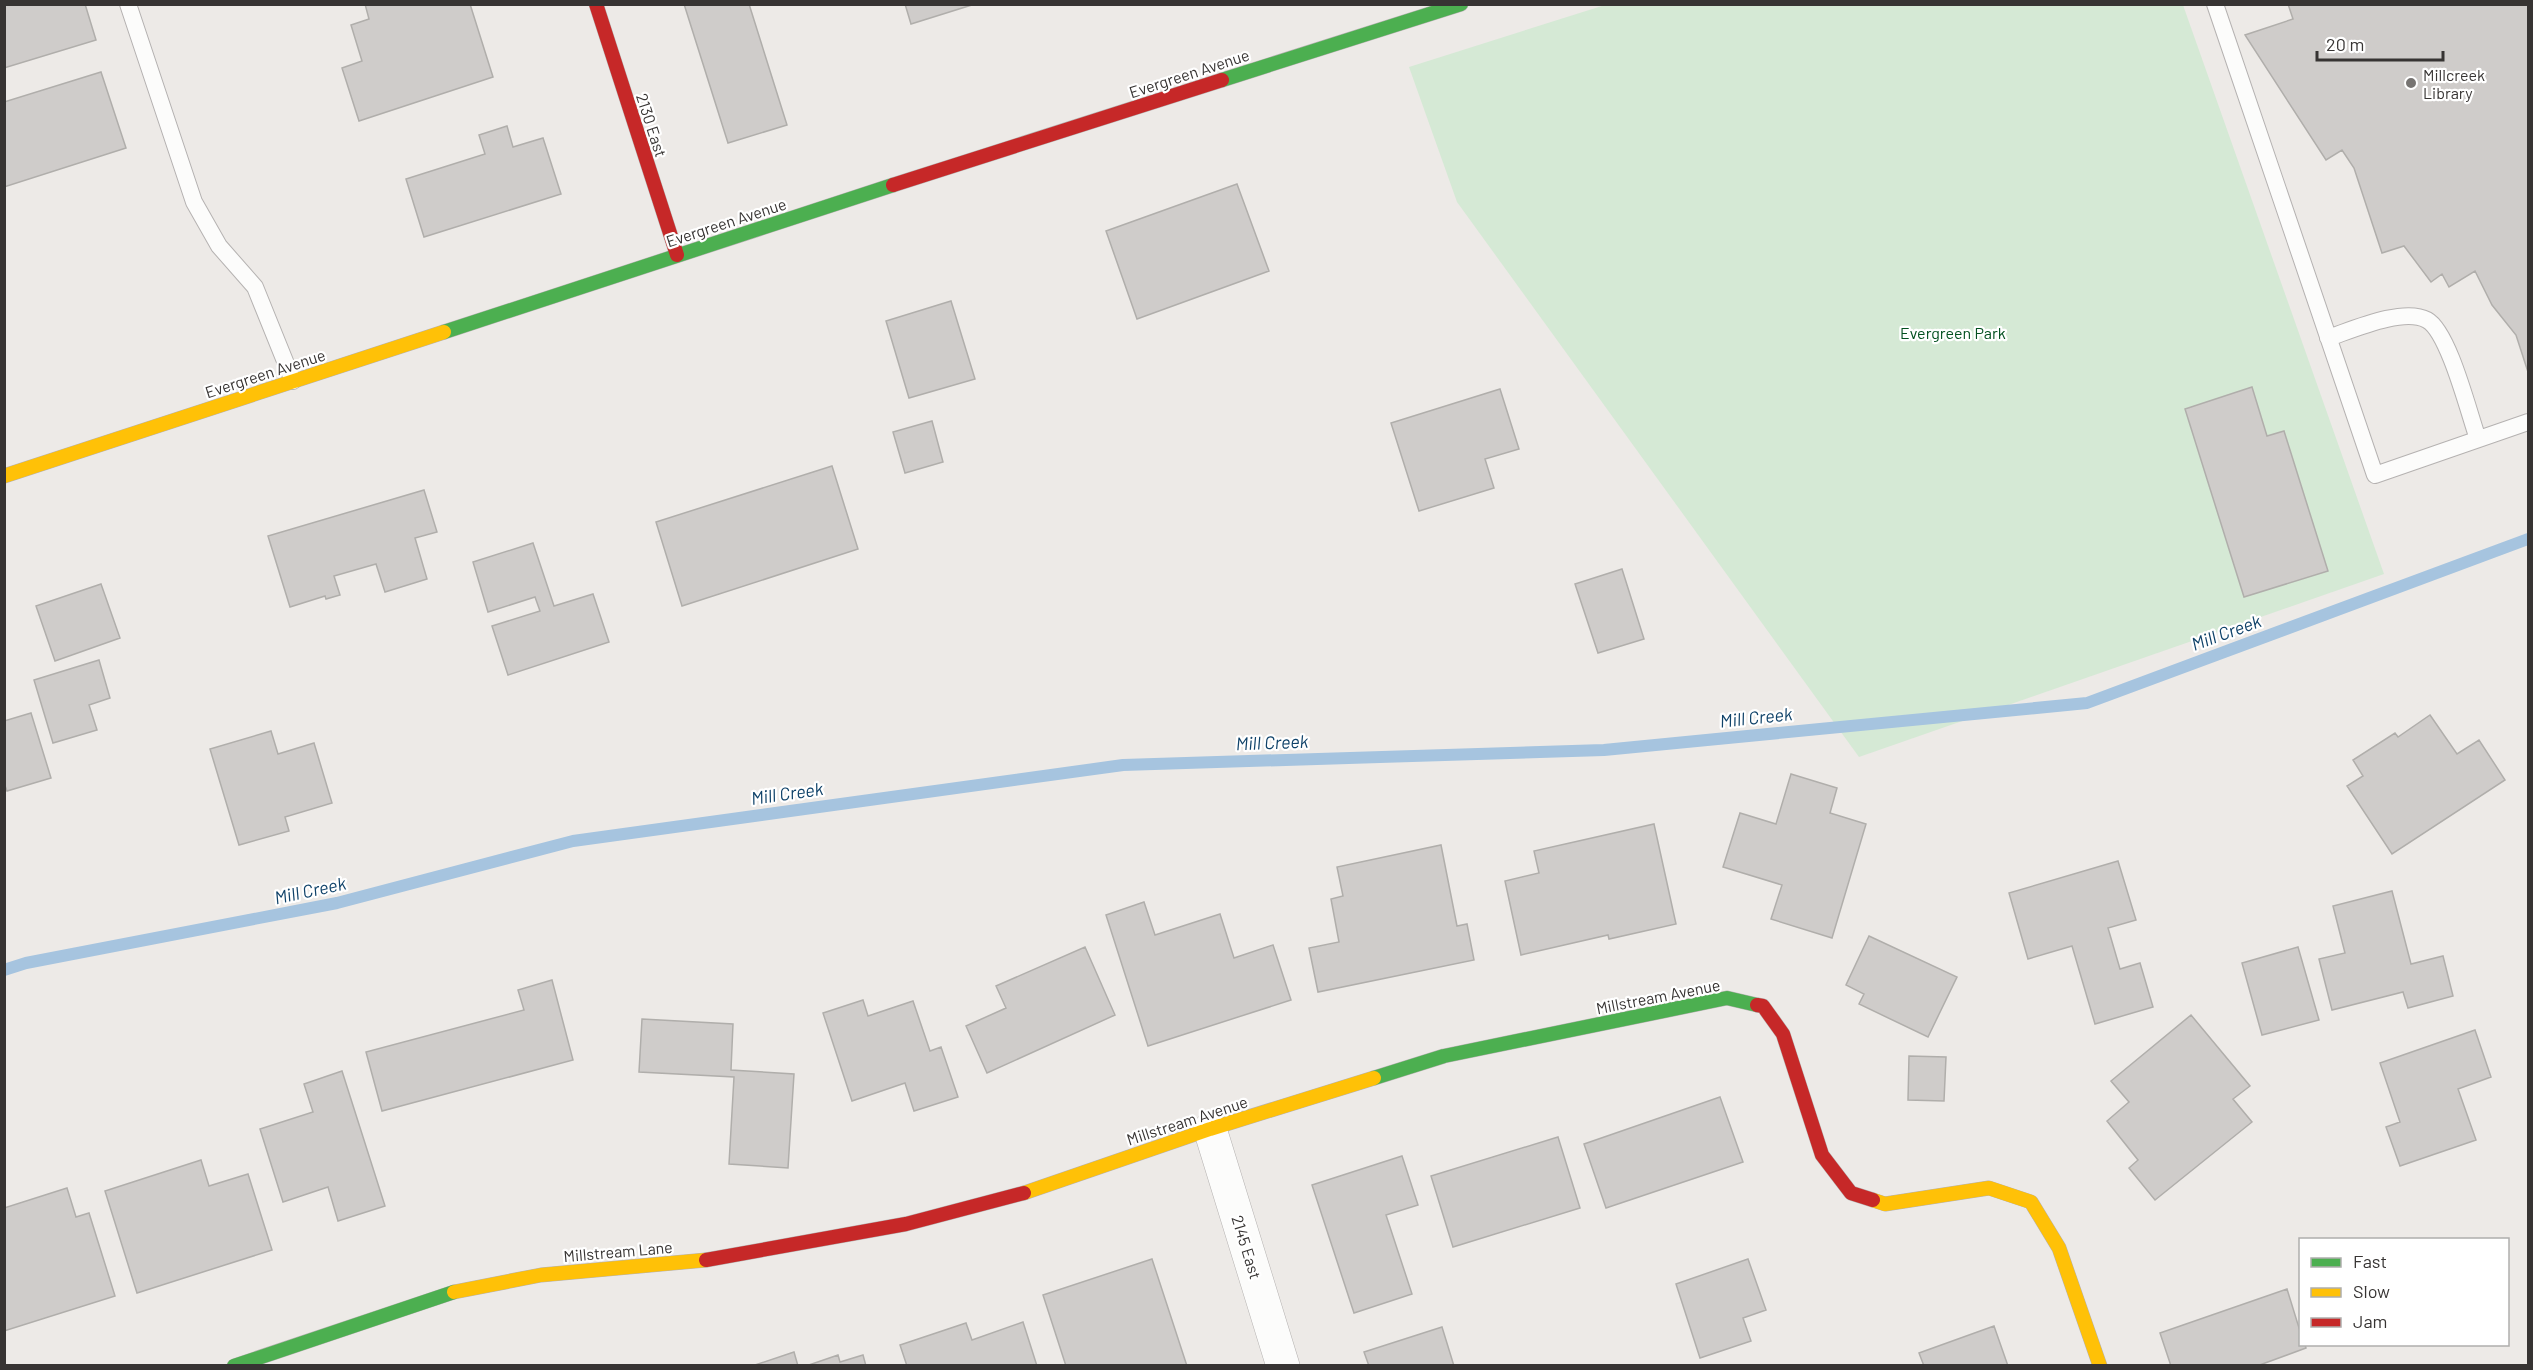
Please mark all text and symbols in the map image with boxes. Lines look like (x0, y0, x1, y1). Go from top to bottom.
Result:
scale bar (2317, 24, 2443, 62)
text: 20 m (2326, 33, 2364, 55)
street label: Evergreen Avenue (1127, 45, 1251, 101)
place label: Millcreek Library (2423, 65, 2485, 102)
marker: Millcreek Library (2404, 76, 2418, 90)
street label: 2130 East (633, 91, 671, 159)
street label: Evergreen Avenue (664, 194, 788, 250)
park label: Evergreen Park (1900, 323, 2006, 342)
street label: Evergreen Avenue (203, 345, 327, 401)
water label: Mill Creek (2188, 609, 2264, 655)
water label: Mill Creek (1719, 702, 1794, 732)
water label: Mill Creek (1235, 730, 1309, 754)
water label: Mill Creek (749, 777, 825, 809)
water label: Mill Creek (272, 872, 348, 908)
street label: Millstream Avenue (1594, 975, 1722, 1017)
street label: Millstream Avenue (1124, 1091, 1250, 1149)
street label: 2145 East (1228, 1213, 1266, 1281)
street label: Millstream Lane (563, 1237, 673, 1265)
legend (2299, 1238, 2509, 1346)
text: Fast (2353, 1250, 2387, 1272)
text: Slow (2353, 1280, 2390, 1302)
text: Jam (2353, 1310, 2387, 1332)

